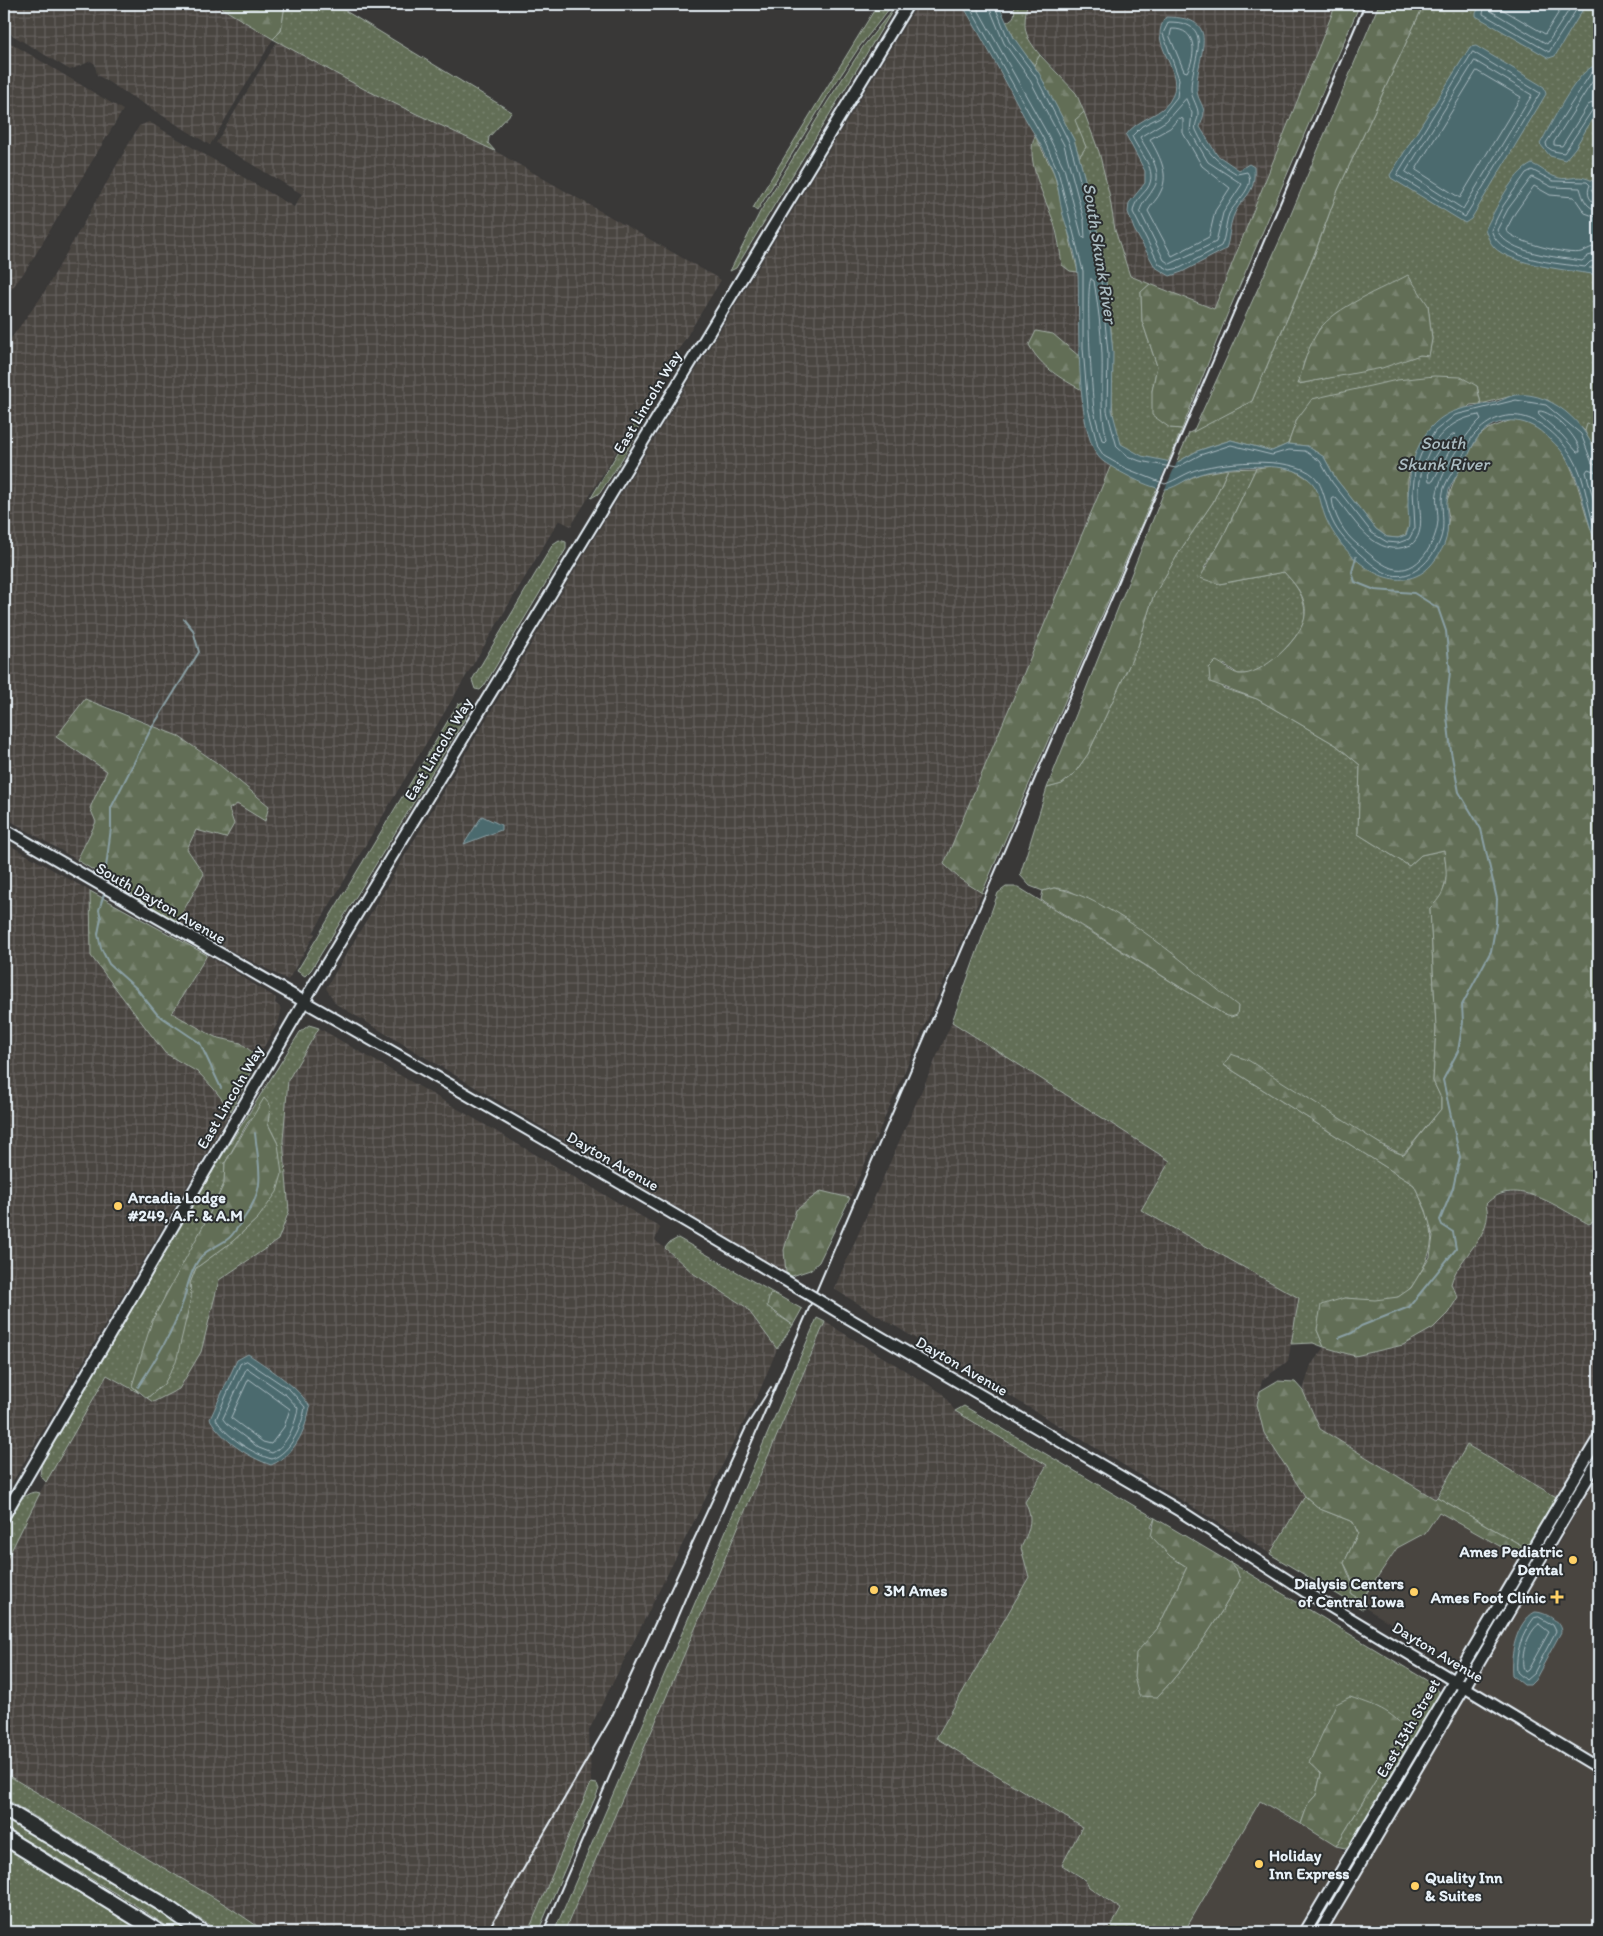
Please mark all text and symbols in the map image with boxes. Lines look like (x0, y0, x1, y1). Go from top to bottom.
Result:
water label: South Skunk River (1078, 181, 1122, 327)
street label: East Lincoln Way (609, 347, 685, 457)
water label: South Skunk River (1397, 432, 1491, 475)
street label: East Lincoln Way (400, 694, 476, 804)
street label: South Dayton Avenue (93, 858, 229, 948)
street label: East Lincoln Way (193, 1041, 268, 1152)
street label: Dayton Avenue (564, 1127, 662, 1195)
place label: Arcadia Lodge #249, A.F. & A.M (127, 1188, 243, 1225)
marker: Arcadia Lodge #249, A.F. & A.M (112, 1200, 124, 1212)
street label: Dayton Avenue (913, 1332, 1011, 1400)
place label: Ames Pediatric Dental (1459, 1542, 1563, 1579)
marker: Ames Pediatric Dental (1567, 1554, 1579, 1566)
place label: Dialysis Centers of Central Iowa (1294, 1574, 1404, 1611)
place label: 3M Ames (884, 1581, 947, 1600)
marker: 3M Ames (868, 1584, 880, 1596)
marker: Dialysis Centers of Central Iowa (1408, 1586, 1420, 1598)
place label: Ames Foot Clinic (1430, 1588, 1546, 1607)
marker: Ames Foot Clinic (1550, 1590, 1564, 1604)
street label: Dayton Avenue (1389, 1617, 1487, 1687)
street label: East 13th Street (1372, 1675, 1444, 1781)
place label: Holiday Inn Express (1269, 1846, 1349, 1884)
marker: Holiday Inn Express (1253, 1858, 1265, 1870)
place label: Quality Inn & Suites (1425, 1868, 1503, 1905)
marker: Quality Inn & Suites (1409, 1880, 1421, 1892)

